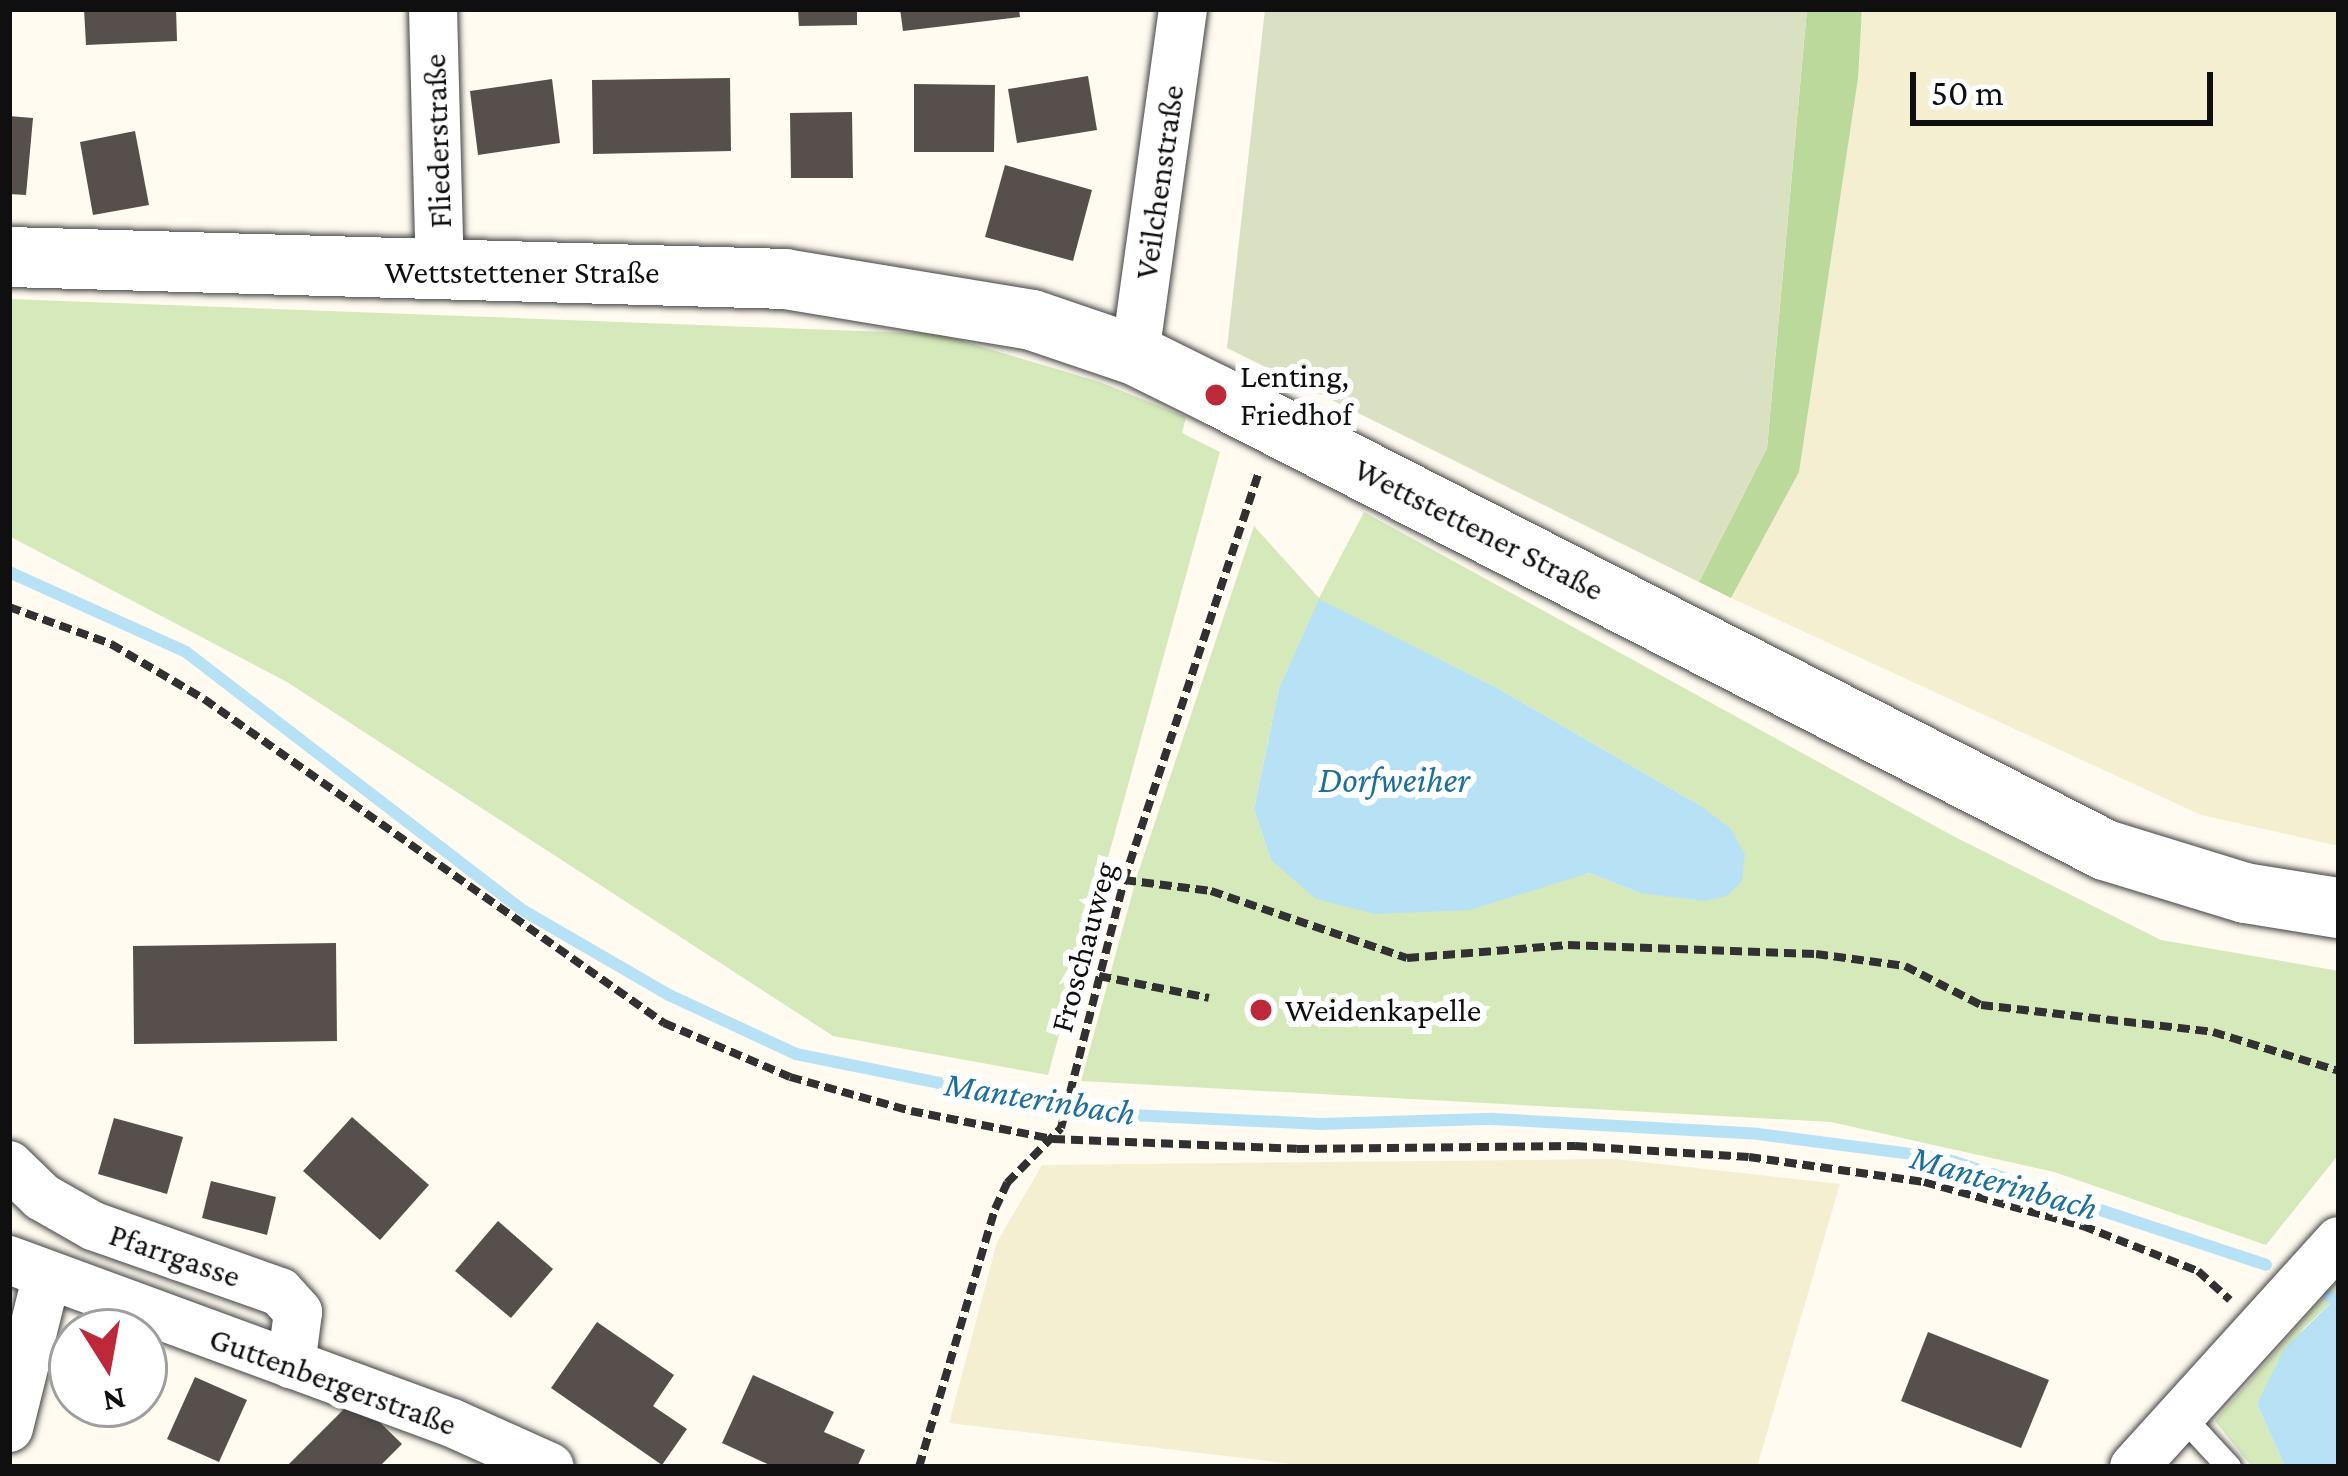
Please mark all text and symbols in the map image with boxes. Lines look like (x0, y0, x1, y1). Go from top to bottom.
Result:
scale bar (1916, 48, 2219, 122)
street label: Fliederstraße (414, 53, 460, 229)
text: 50 m (1931, 73, 2004, 113)
street label: Veilchenstraße (1126, 82, 1192, 282)
street label: Wettstettener Straße (385, 252, 659, 292)
place label: Lenting, Friedhof (1240, 356, 1352, 434)
marker: Lenting, Friedhof (1203, 382, 1229, 408)
street label: Wettstettener Straße (1348, 449, 1610, 609)
water label: Dorfweiher (1318, 759, 1470, 803)
street label: Froschauweg (1041, 857, 1125, 1037)
place label: Weidenkapelle (1285, 990, 1481, 1030)
marker: Weidenkapelle (1248, 997, 1274, 1023)
water label: Manterinbach (942, 1063, 1138, 1135)
water label: Manterinbach (1905, 1136, 2103, 1230)
street label: Pfarrgasse (104, 1214, 246, 1296)
north arrow (48, 1308, 168, 1428)
street label: Guttenbergerstraße (204, 1318, 462, 1444)
text: N (100, 1381, 129, 1421)

